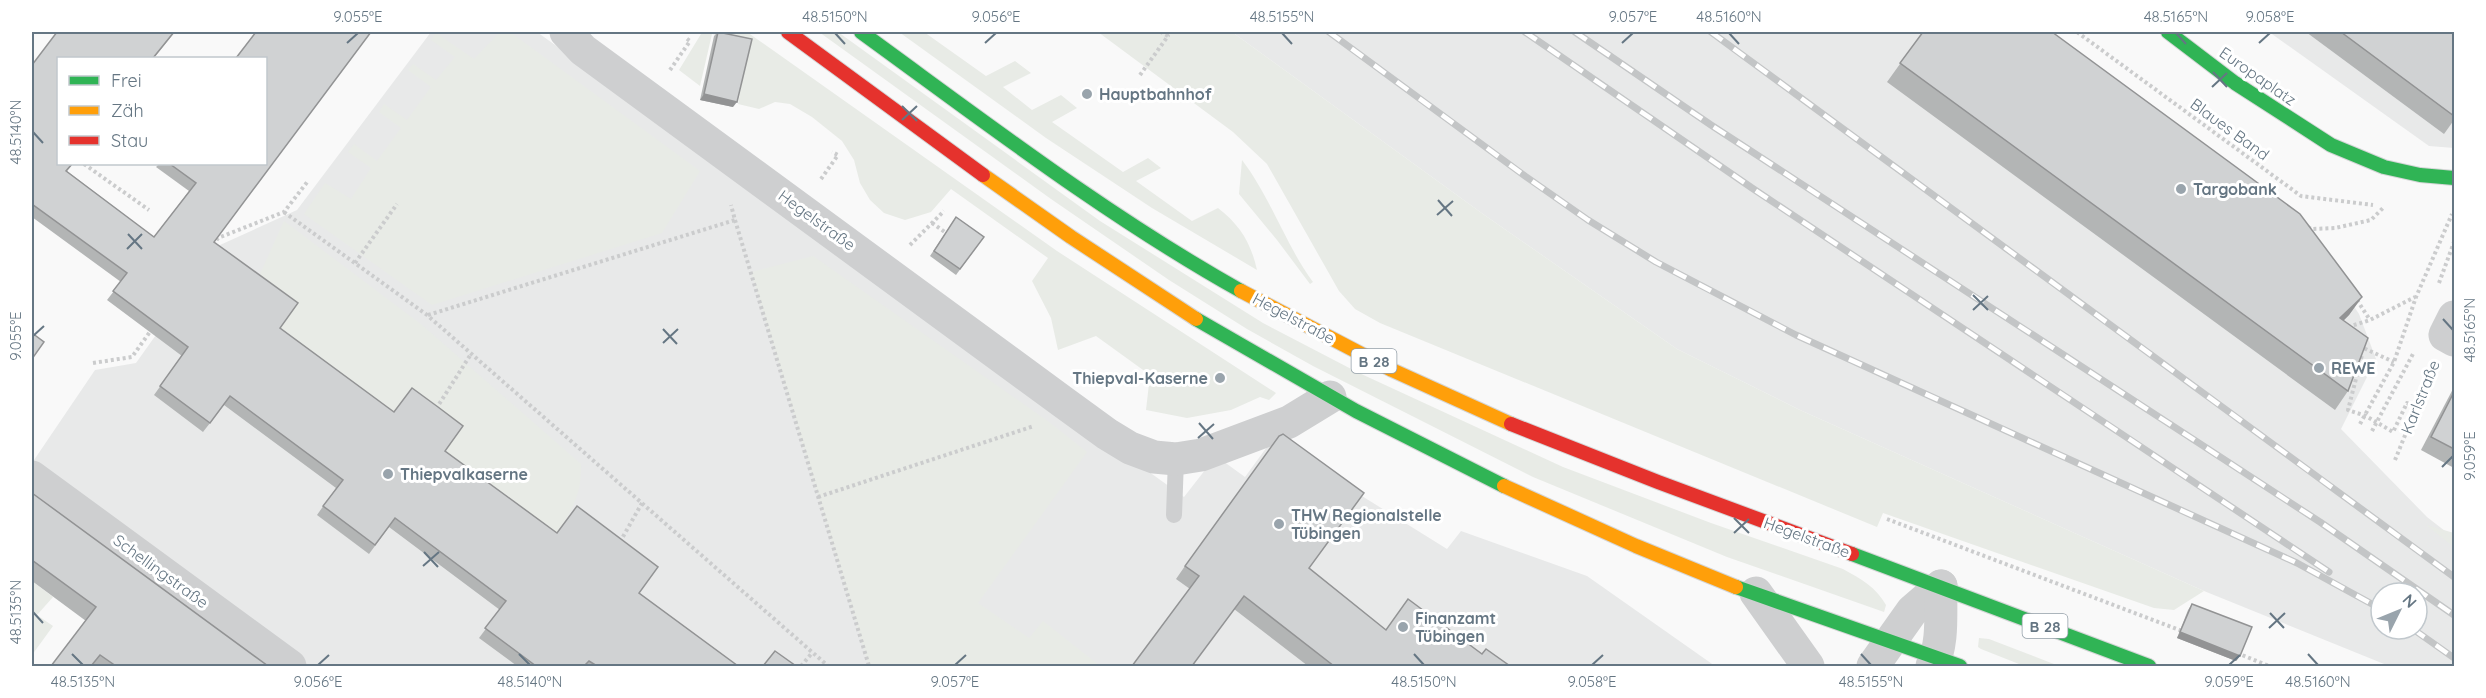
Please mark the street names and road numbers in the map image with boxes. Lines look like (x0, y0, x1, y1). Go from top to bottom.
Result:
street label: Europaplatz (2216, 42, 2300, 110)
street label: Blaues Band (2187, 94, 2273, 164)
street label: Hegelstraße (775, 185, 859, 255)
street label: Hegelstraße (1249, 288, 1339, 348)
road number: B 28 (1352, 349, 1396, 373)
street label: Karlstraße (2396, 357, 2444, 437)
street label: Hegelstraße (1761, 512, 1853, 562)
street label: Schellingstraße (110, 530, 212, 612)
road number: B 28 (2022, 614, 2068, 638)

